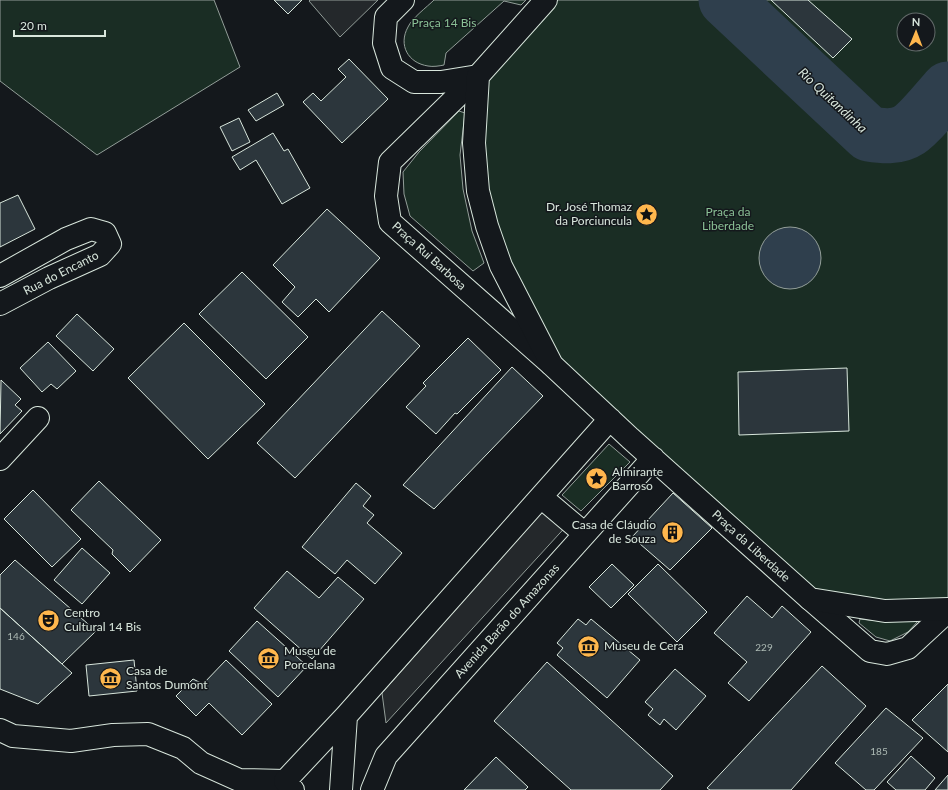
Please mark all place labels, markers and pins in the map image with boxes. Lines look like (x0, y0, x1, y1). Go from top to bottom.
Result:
place label: Dr. José Thomaz da Porciuncula (546, 199, 633, 228)
place icon: Dr. José Thomaz da Porciuncula (634, 201, 660, 227)
place label: Almirante Barroso (612, 464, 663, 493)
place icon: Almirante Barroso (583, 466, 609, 492)
place label: Casa de Cláudio de Souza (572, 517, 656, 546)
building icon: Casa de Cláudio de Souza (659, 519, 685, 545)
place label: Centro Cultural 14 Bis (64, 605, 141, 634)
theatre icon: Centro Cultural 14 Bis (35, 607, 61, 633)
museum icon: Museu de Cera (576, 633, 602, 659)
place label: Museu de Cera (604, 638, 684, 653)
place label: Museu de Porcelana (284, 643, 336, 672)
museum icon: Museu de Porcelana (255, 645, 281, 671)
place label: Casa de Santos Dumont (126, 663, 208, 692)
museum icon: Casa de Santos Dumont (98, 665, 124, 691)

